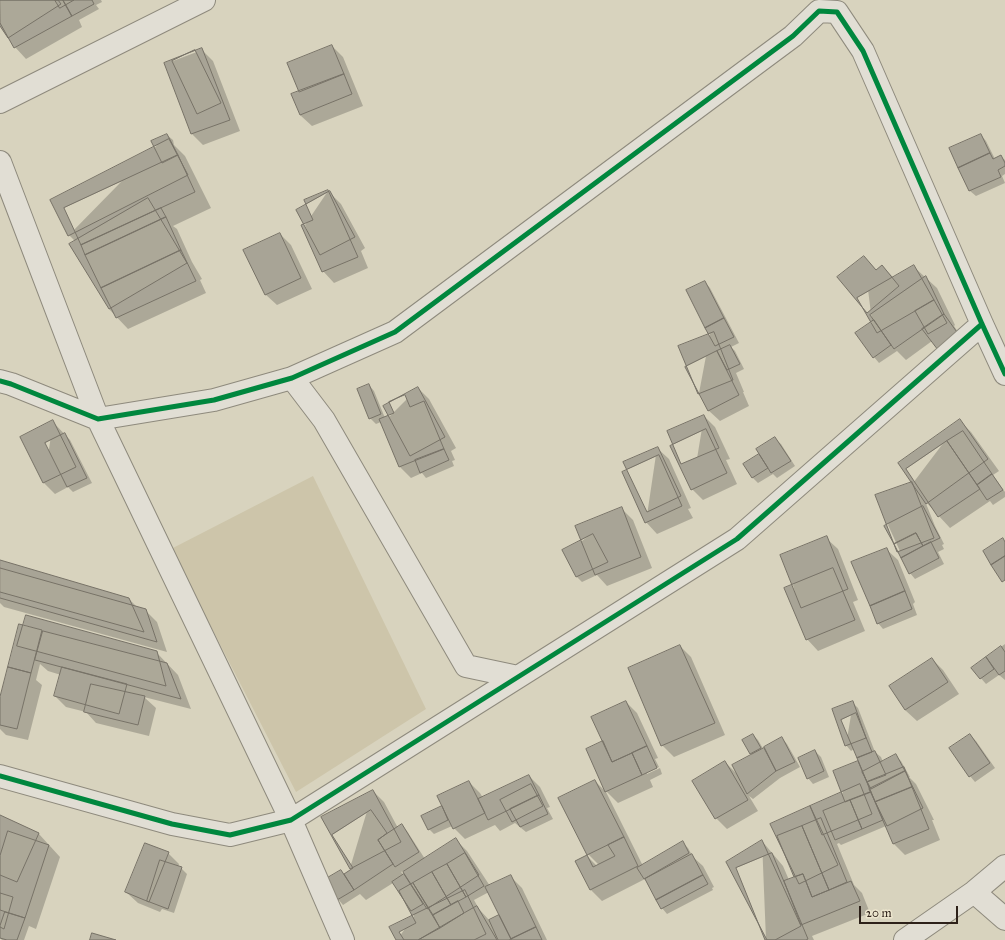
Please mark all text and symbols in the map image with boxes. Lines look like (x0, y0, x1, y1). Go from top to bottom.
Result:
scale bar (861, 898, 960, 924)
text: 20 m (866, 906, 892, 920)

